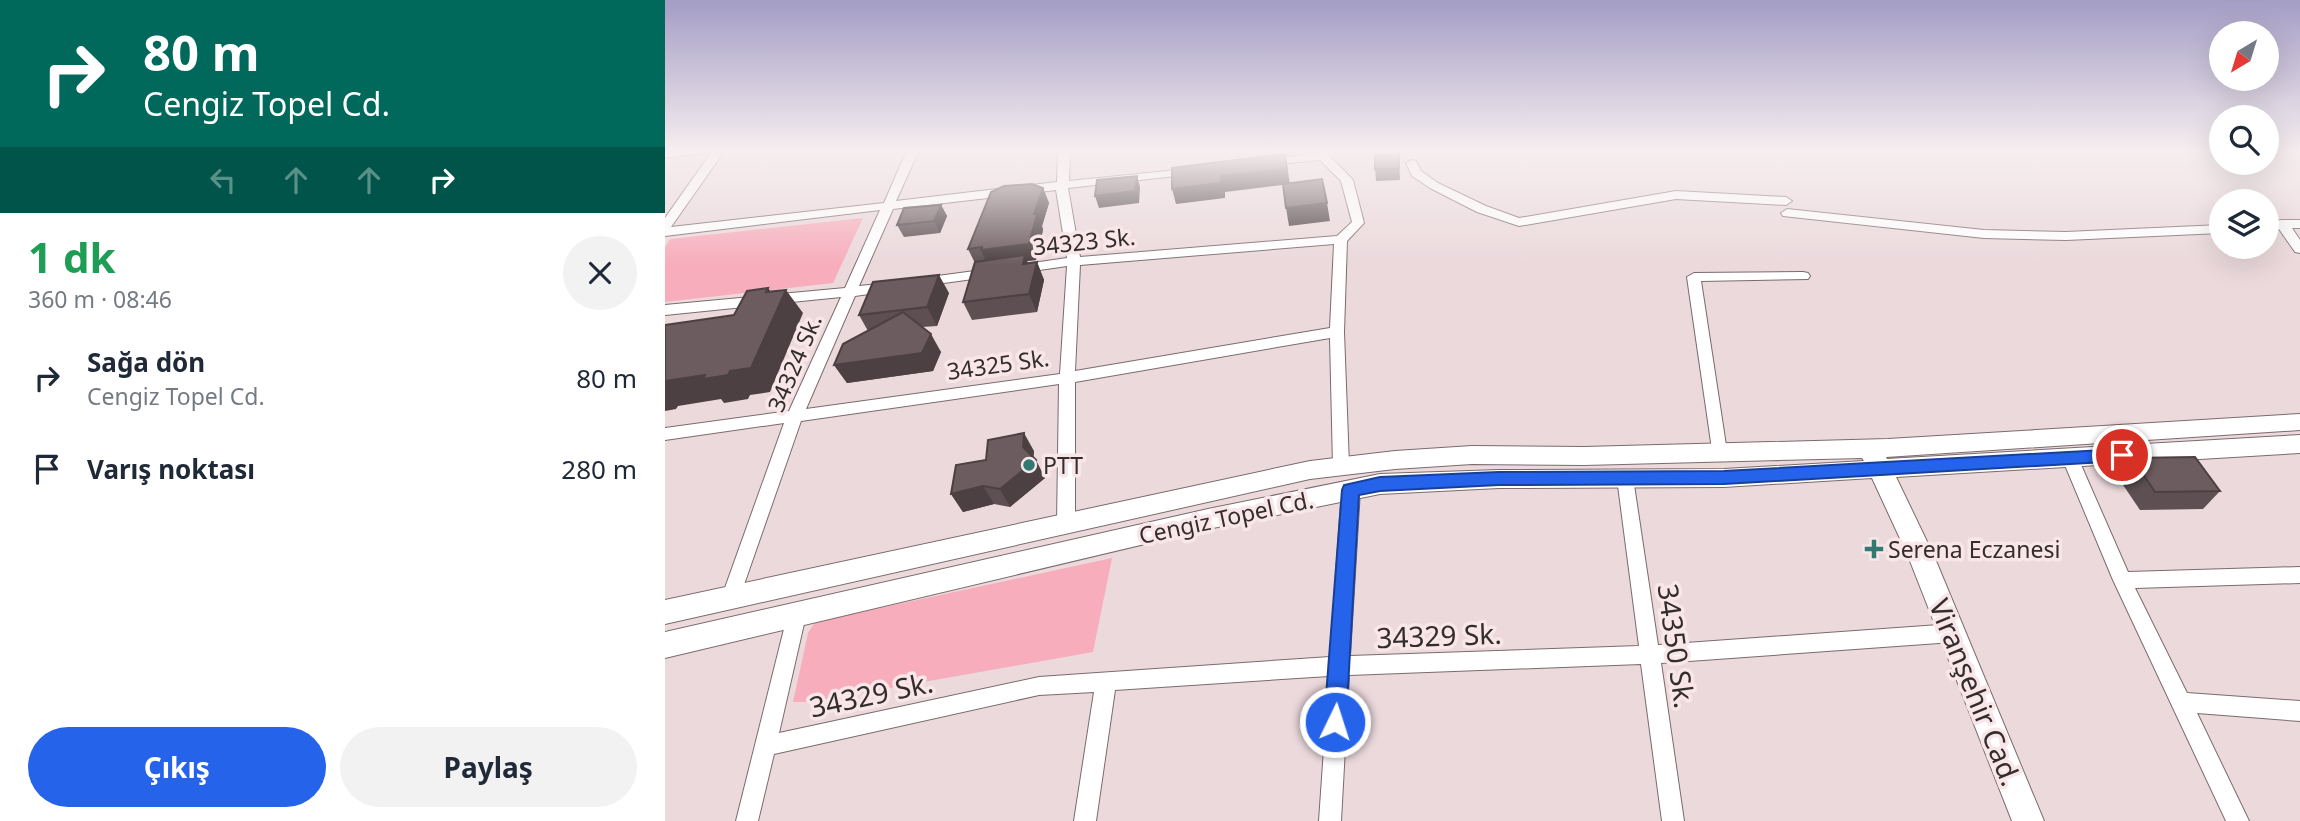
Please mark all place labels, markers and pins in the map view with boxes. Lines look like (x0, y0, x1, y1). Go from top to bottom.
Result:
pin (2092, 425, 2152, 485)
place label: PTT (1043, 449, 1083, 481)
marker: PTT (1021, 457, 1037, 473)
place label: Serena Eczanesi (1888, 533, 2060, 565)
marker: Serena Eczanesi (1866, 541, 1882, 557)

